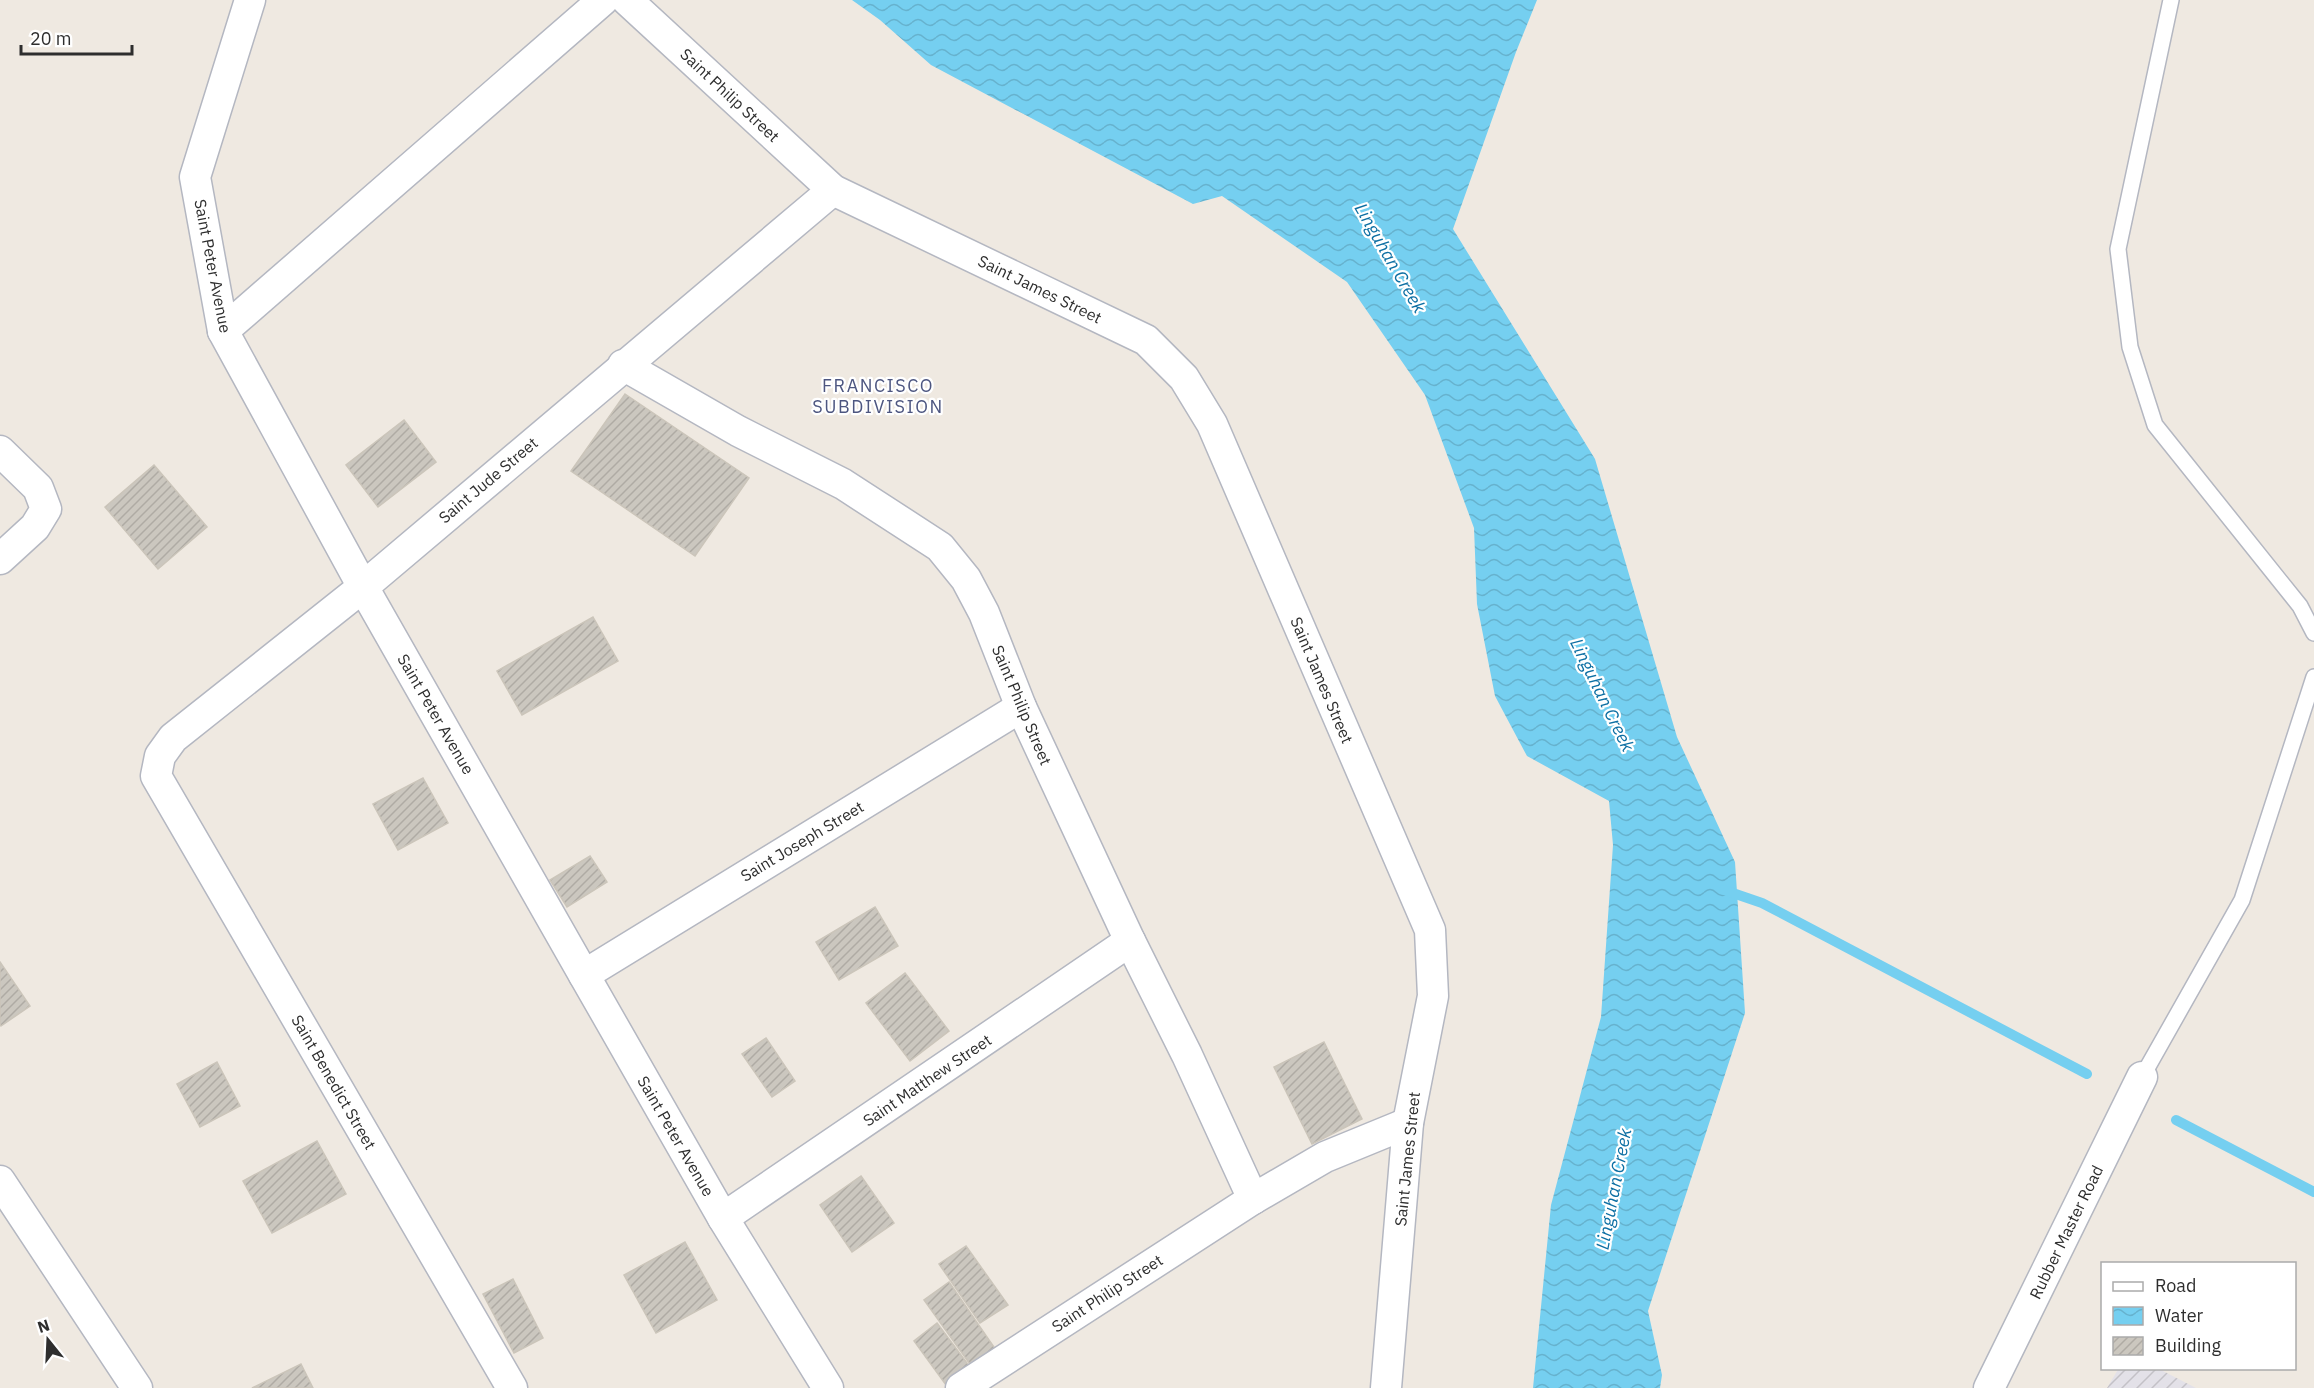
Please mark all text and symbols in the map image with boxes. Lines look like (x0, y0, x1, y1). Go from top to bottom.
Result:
scale bar (21, 18, 132, 56)
text: 20 m (30, 27, 72, 50)
street label: Saint Philip Street (676, 44, 784, 146)
street label: Saint Peter Avenue (190, 197, 236, 335)
water label: Linguhan Creek (1350, 199, 1431, 317)
street label: Saint James Street (975, 250, 1105, 328)
district label: FRANCISCO SUBDIVISION (812, 374, 944, 418)
street label: Saint Jude Street (434, 433, 542, 527)
street label: Saint James Street (1286, 614, 1358, 746)
water label: Linguhan Creek (1565, 634, 1640, 756)
street label: Saint Philip Street (988, 642, 1056, 768)
street label: Saint Peter Avenue (393, 650, 479, 778)
street label: Saint Joseph Street (737, 796, 867, 886)
street label: Saint Benedict Street (287, 1011, 381, 1153)
street label: Saint Matthew Street (859, 1030, 995, 1130)
street label: Saint Peter Avenue (633, 1072, 719, 1200)
street label: Saint James Street (1390, 1091, 1424, 1227)
water label: Linguhan Creek (1590, 1126, 1637, 1251)
street label: Rubber Master Road (2025, 1162, 2107, 1302)
street label: Saint Philip Street (1048, 1250, 1166, 1336)
legend (2101, 1262, 2296, 1370)
text: Road (2155, 1274, 2196, 1297)
text: Water (2155, 1304, 2204, 1327)
north arrow (18, 1310, 78, 1370)
text: N (35, 1314, 52, 1337)
text: Building (2155, 1334, 2222, 1357)

